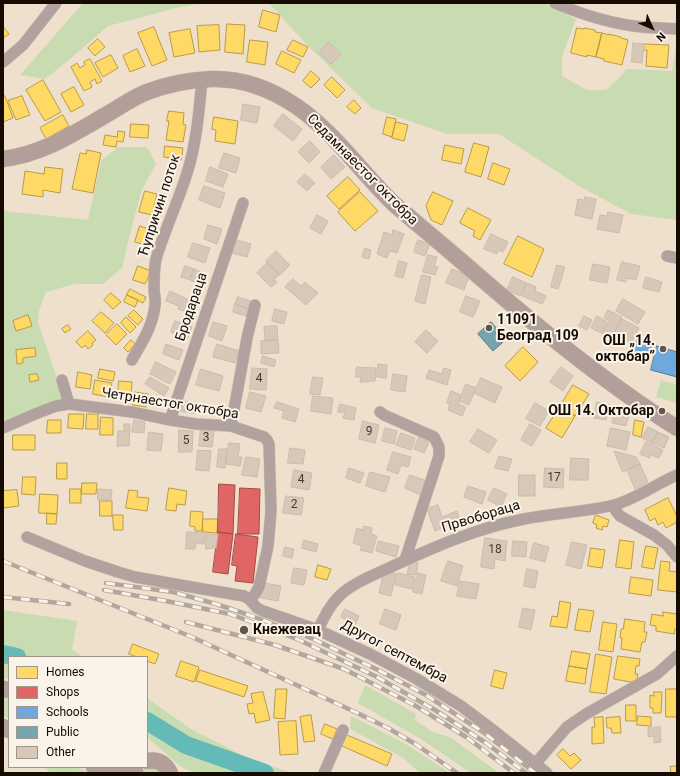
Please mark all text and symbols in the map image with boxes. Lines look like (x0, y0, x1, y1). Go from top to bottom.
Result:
north arrow (632, 8, 672, 48)
text: N (654, 29, 668, 44)
street label: Седамнаестог октобра (303, 111, 421, 229)
street label: Ћупричин поток (135, 152, 185, 260)
street label: Бродараца (172, 270, 212, 344)
place label: 11091 Београд 109 (497, 312, 579, 344)
marker: 11091 Београд 109 (484, 323, 494, 333)
place label: ОШ „14. октобар” (596, 333, 655, 366)
marker: ОШ „14. октобар” (658, 344, 668, 354)
house number: 4 (256, 372, 262, 386)
street label: Четрнаестог октобра (100, 385, 240, 423)
place label: ОШ 14. Октобар (548, 403, 654, 419)
marker: ОШ 14. Октобар (657, 406, 667, 416)
house number: 9 (366, 425, 372, 439)
house number: 3 (203, 431, 209, 445)
house number: 5 (183, 434, 189, 448)
house number: 17 (547, 471, 561, 485)
house number: 4 (298, 473, 304, 487)
street label: Првобораца (440, 497, 522, 537)
house number: 2 (291, 498, 297, 512)
house number: 18 (488, 543, 502, 557)
street label: Другог септембра (338, 617, 450, 687)
place label: Кнежевац (253, 622, 321, 638)
marker: Кнежевац (238, 624, 250, 636)
legend (8, 656, 148, 768)
text: Homes (46, 665, 84, 679)
text: Shops (46, 685, 80, 699)
text: Schools (46, 705, 89, 719)
text: Public (46, 725, 79, 739)
text: Other (46, 745, 75, 759)

